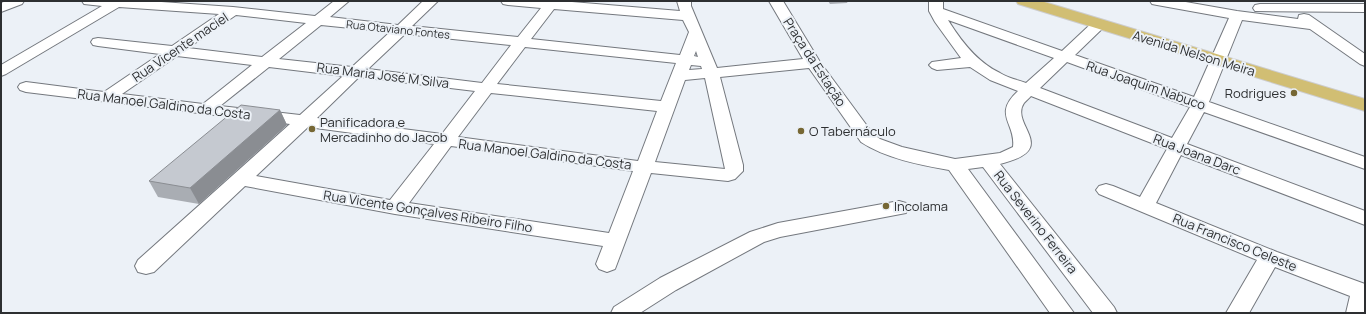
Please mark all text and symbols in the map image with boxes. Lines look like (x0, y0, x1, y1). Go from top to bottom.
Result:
street label: Rua Vicente maciel (128, 8, 232, 86)
street label: Praça da Estação (779, 14, 851, 110)
street label: Rua Otaviano Fontes (345, 16, 451, 42)
street label: Avenida Nelson Meira (1130, 26, 1258, 80)
street label: Rua Joaquim Nabuco (1084, 56, 1208, 114)
street label: Rua Maria José M Silva (316, 58, 450, 92)
street label: Rua Manoel Galdino da Costa (76, 84, 252, 124)
place label: Rodrigues (1225, 84, 1286, 102)
marker: Rodrigues (1289, 88, 1299, 98)
place label: Panificadora e Mercadinho do Jacob (320, 113, 448, 146)
place label: O Tabernáculo (809, 122, 896, 140)
marker: Panificadora e Mercadinho do Jacob (307, 124, 317, 134)
marker: O Tabernáculo (796, 126, 806, 136)
street label: Rua Joana Darc (1151, 129, 1243, 179)
street label: Rua Manoel Galdino da Costa (457, 134, 633, 174)
street label: Rua Severino Ferreira (990, 167, 1082, 277)
street label: Rua Vicente Gonçalves Ribeiro Filho (322, 186, 534, 236)
place label: Incolama (894, 197, 948, 215)
marker: Incolama (881, 201, 891, 211)
street label: Rua Francisco Celeste (1170, 209, 1300, 275)

